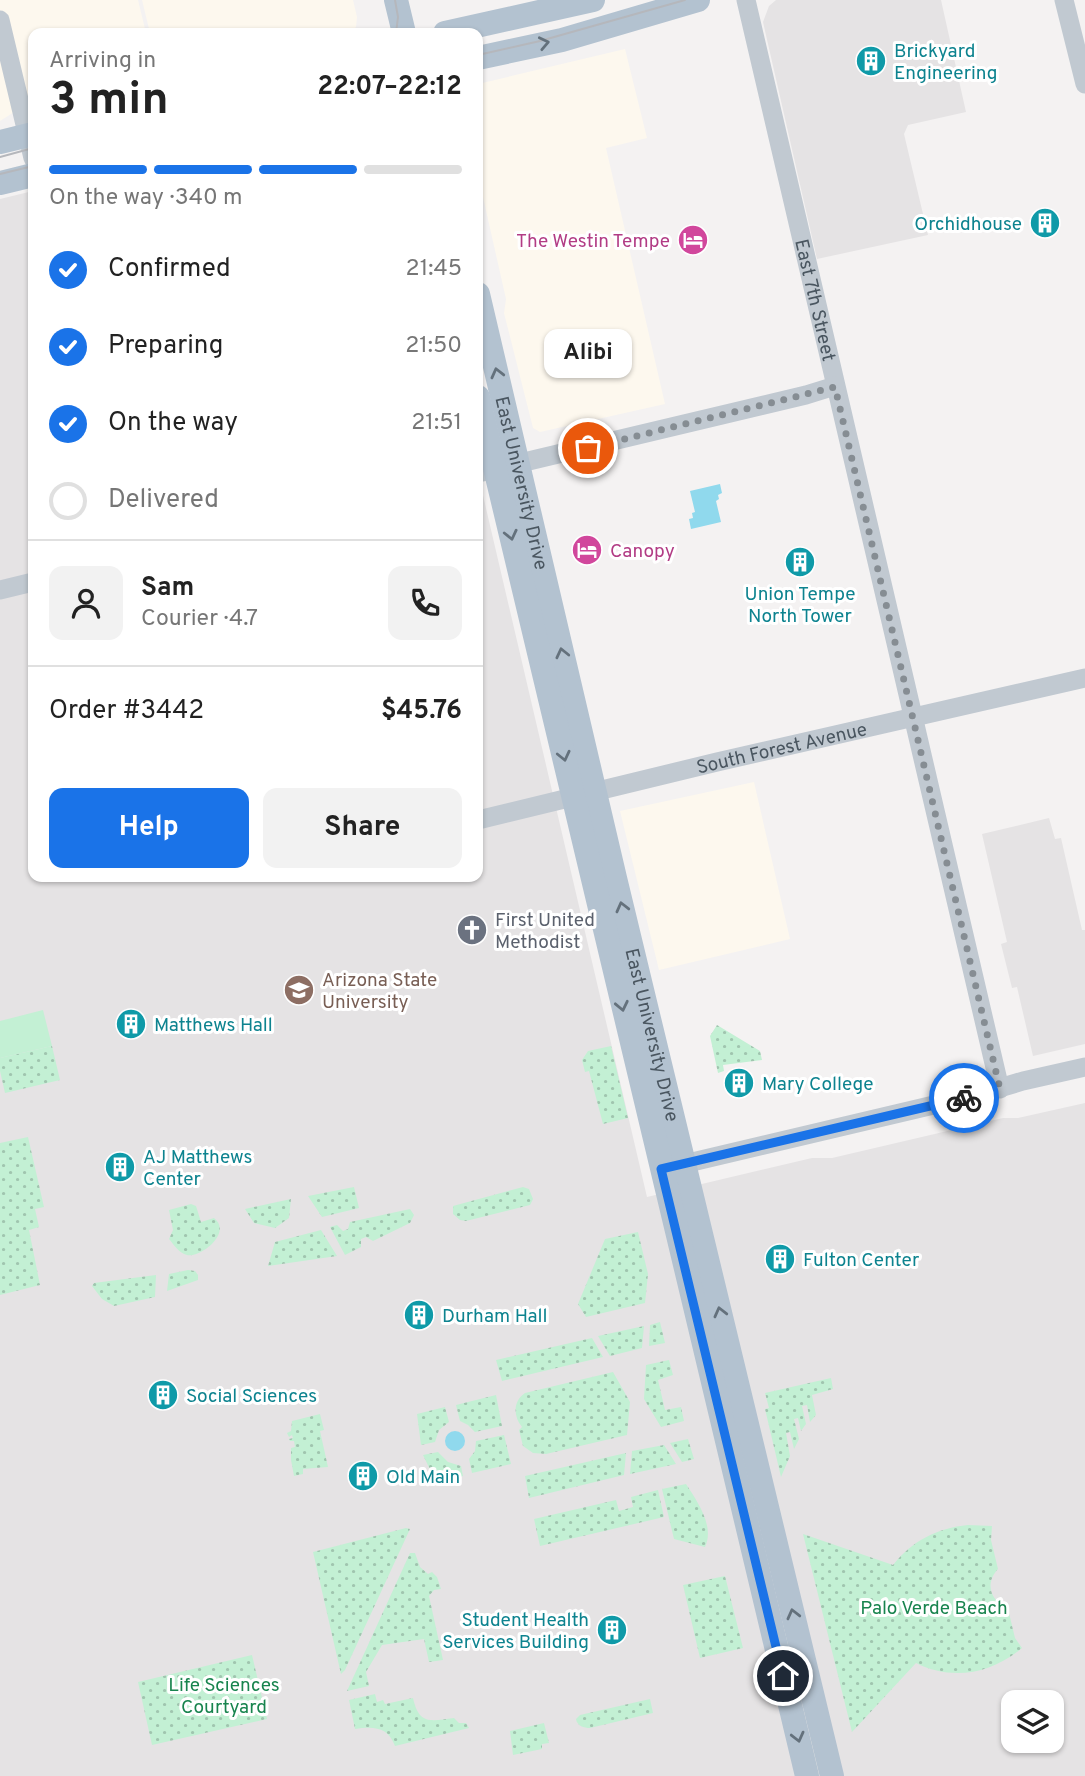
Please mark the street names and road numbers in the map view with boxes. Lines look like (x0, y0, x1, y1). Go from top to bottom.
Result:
street label: East 7th Street (788, 237, 840, 364)
street label: East University Drive (488, 394, 552, 573)
street label: South Forest Avenue (694, 718, 869, 781)
street label: East University Drive (618, 946, 683, 1124)

